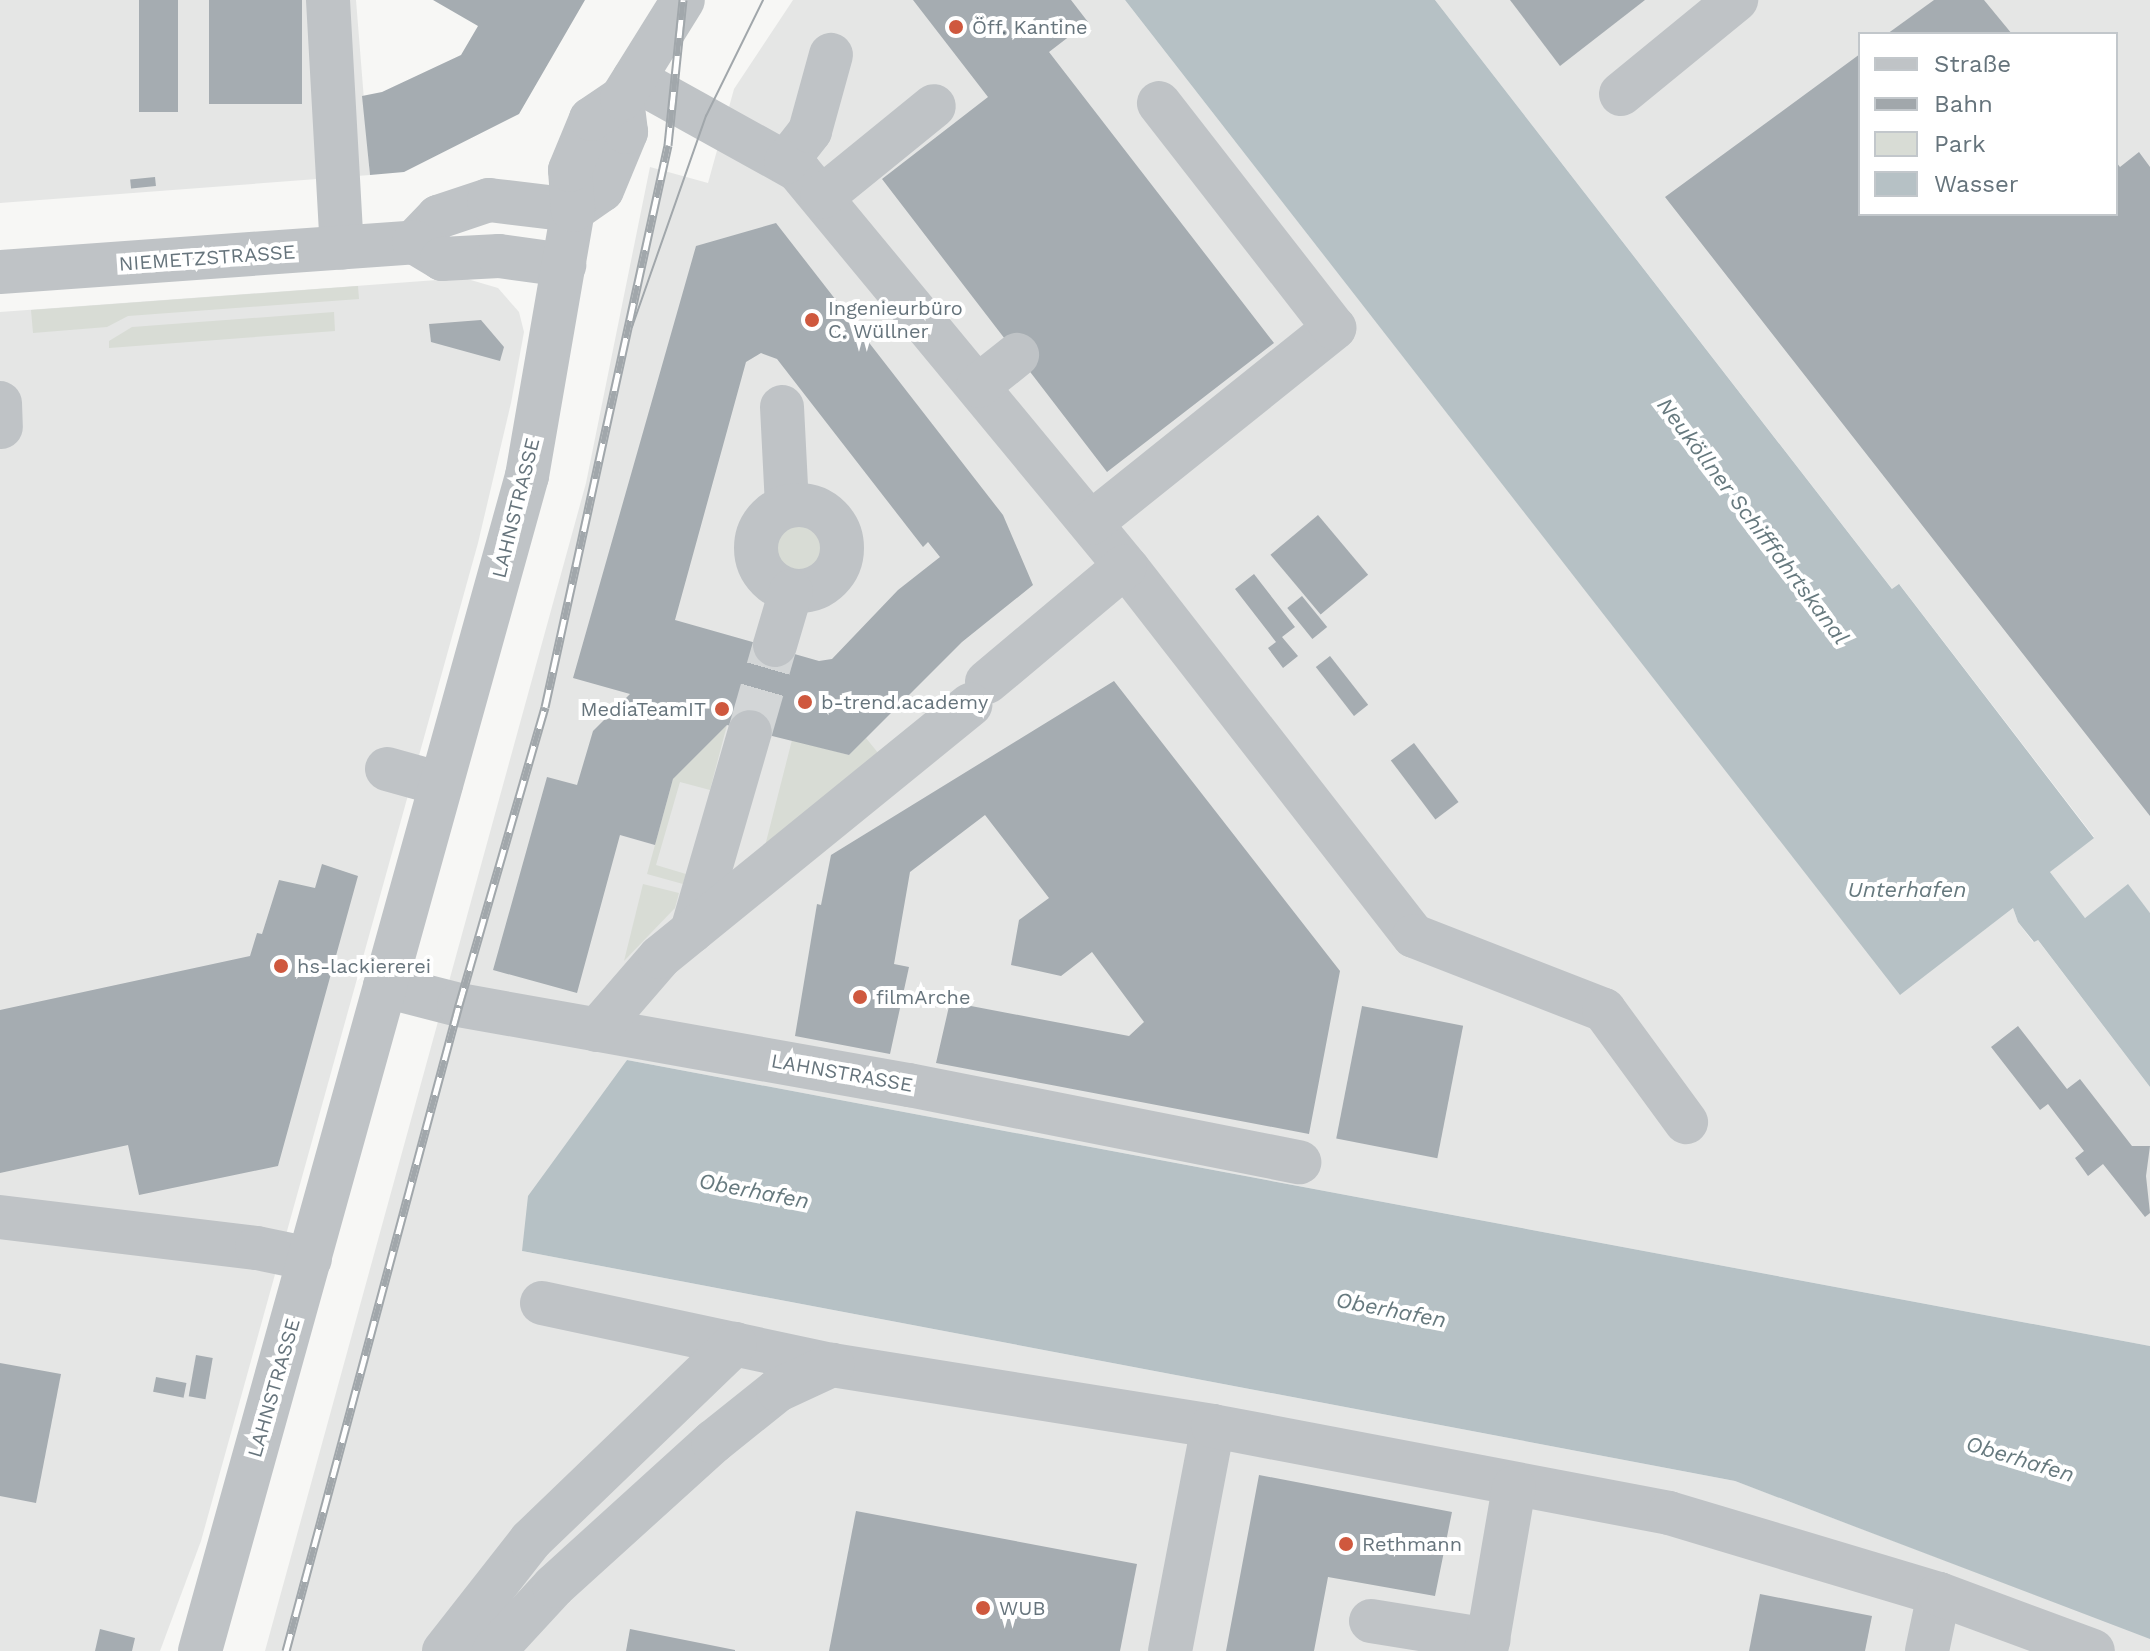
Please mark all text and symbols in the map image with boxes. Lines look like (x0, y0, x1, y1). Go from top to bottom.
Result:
place label: Öff. Kantine (972, 15, 1088, 39)
marker: Öff. Kantine (947, 18, 965, 36)
legend (1858, 32, 2118, 216)
text: Straße (1934, 50, 2011, 78)
text: Bahn (1934, 90, 1993, 118)
text: Park (1934, 130, 1986, 158)
text: Wasser (1934, 170, 2019, 198)
street label: NIEMETZSTRASSE (118, 240, 296, 276)
place label: Ingenieurbüro C. Wüllner (828, 296, 963, 343)
marker: Ingenieurbüro C. Wüllner (803, 311, 821, 329)
water label: Neuköllner Schifffahrtskanal (1651, 392, 1855, 650)
street label: LAHNSTRASSE (487, 435, 545, 581)
place label: b-trend.academy (821, 690, 988, 714)
marker: b-trend.academy (796, 693, 814, 711)
place label: MediaTeamIT (581, 697, 706, 721)
marker: MediaTeamIT (713, 700, 731, 718)
water label: Unterhafen (1848, 877, 1966, 903)
place label: hs-lackiererei (297, 954, 431, 978)
marker: hs-lackiererei (272, 957, 290, 975)
place label: filmArche (876, 985, 971, 1009)
marker: filmArche (851, 988, 869, 1006)
street label: LAHNSTRASSE (769, 1049, 915, 1097)
water label: Oberhafen (697, 1167, 811, 1215)
water label: Oberhafen (1334, 1286, 1448, 1334)
street label: LAHNSTRASSE (243, 1316, 305, 1460)
water label: Oberhafen (1963, 1430, 2077, 1488)
place label: Rethmann (1362, 1532, 1462, 1556)
marker: Rethmann (1337, 1535, 1355, 1553)
place label: WUB (999, 1596, 1045, 1620)
marker: WUB (974, 1599, 992, 1617)

